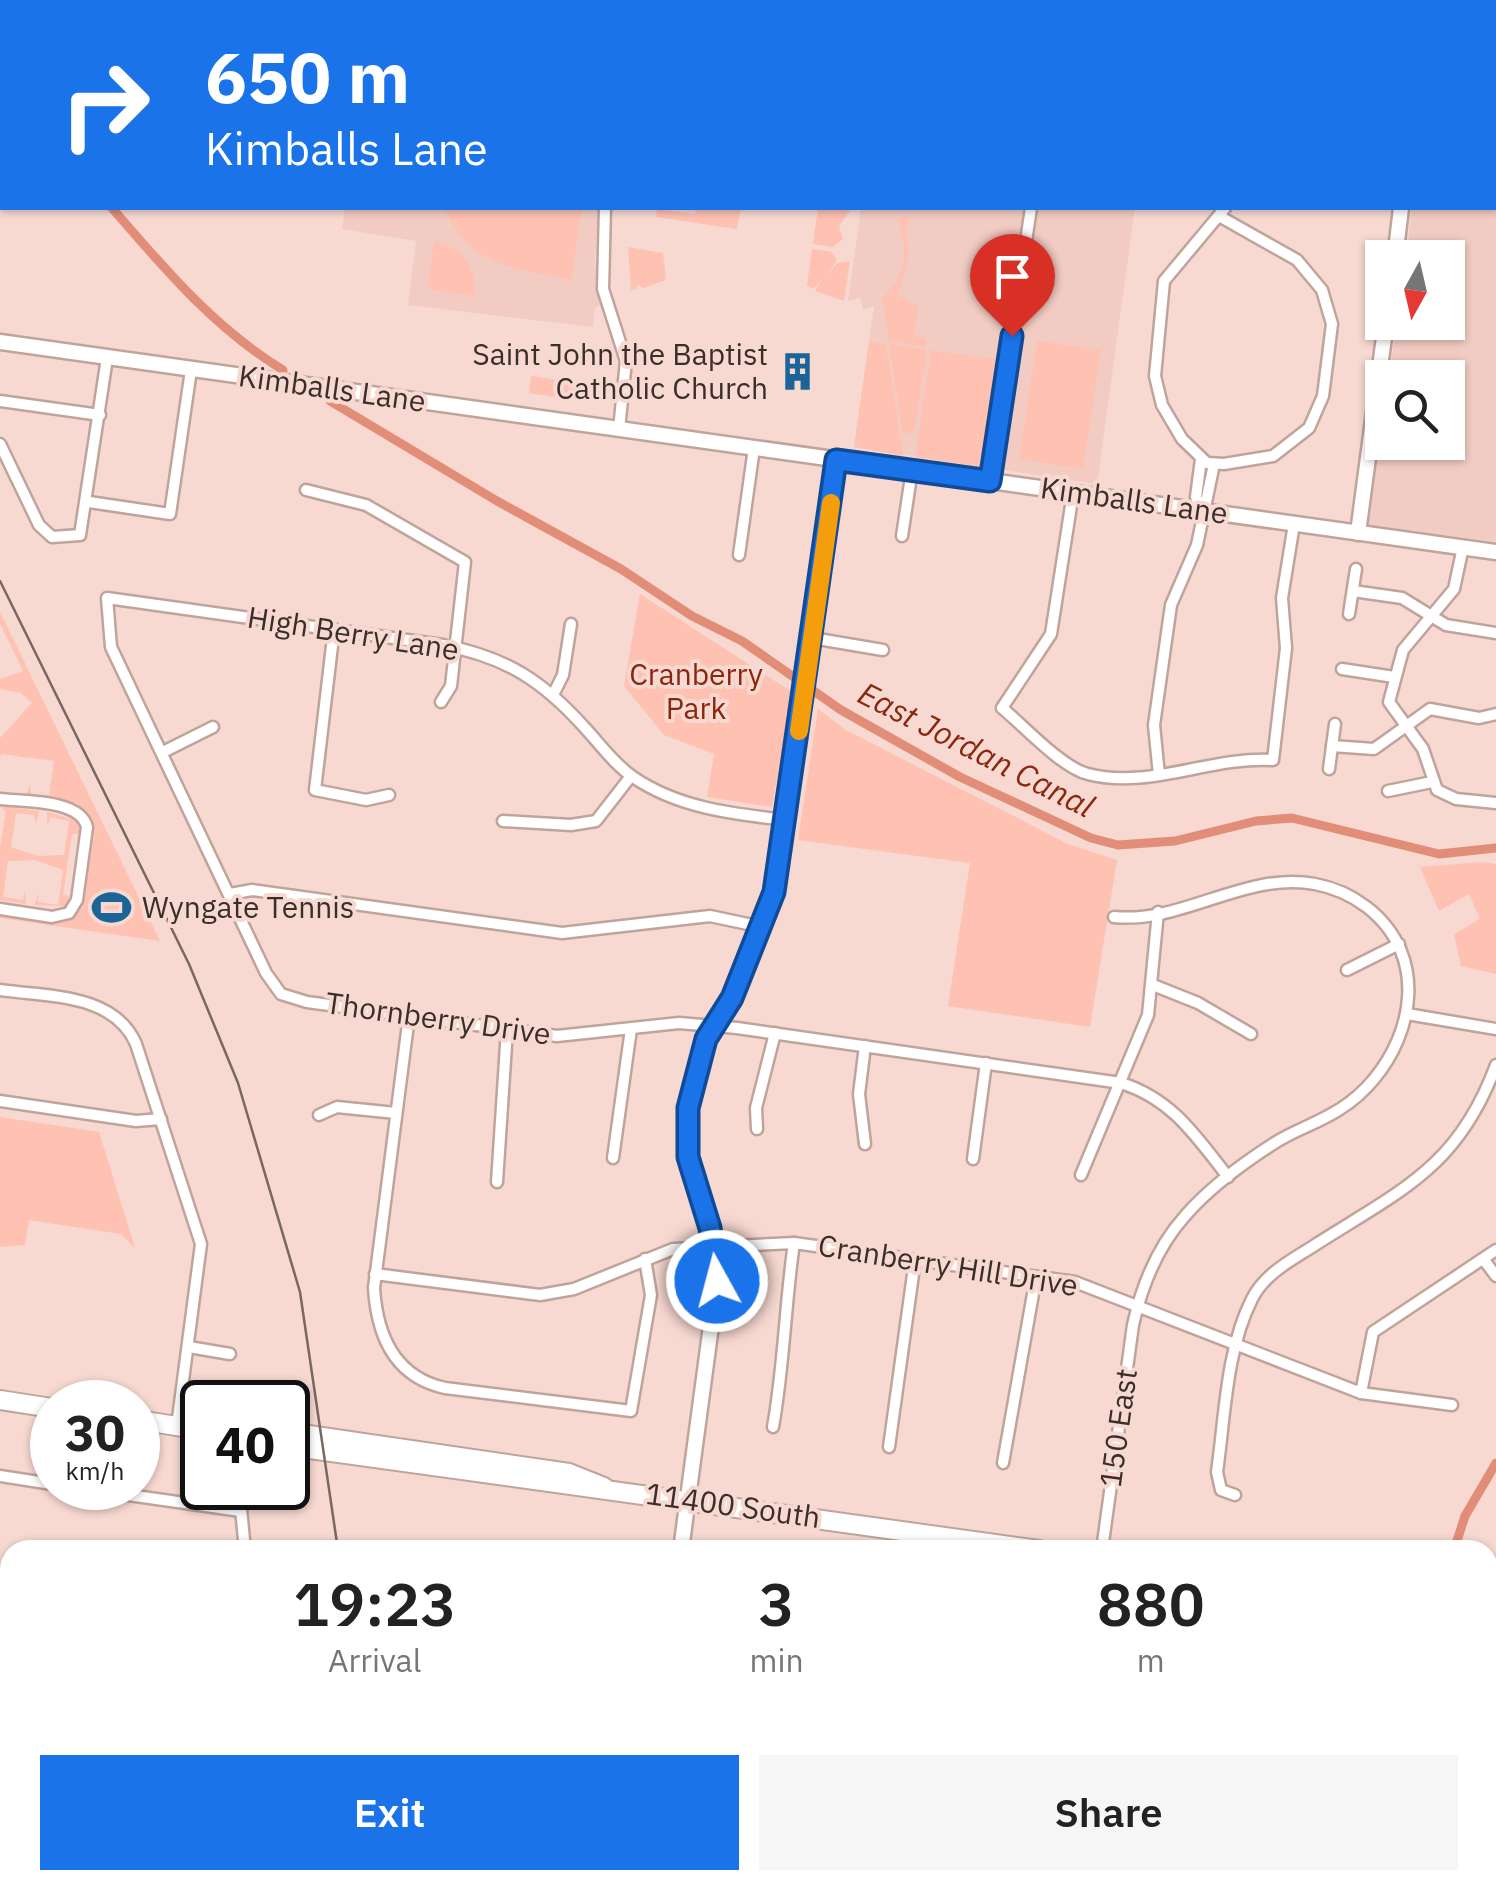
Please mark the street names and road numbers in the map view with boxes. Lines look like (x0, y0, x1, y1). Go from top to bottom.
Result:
street label: Kimballs Lane (236, 355, 428, 420)
street label: Kimballs Lane (1038, 467, 1230, 532)
street label: High Berry Lane (245, 597, 462, 668)
street label: Thornberry Drive (323, 982, 553, 1053)
street label: Cranberry Hill Drive (816, 1225, 1081, 1304)
street label: 150 East (1090, 1366, 1145, 1490)
street label: 11400 South (643, 1473, 823, 1536)

